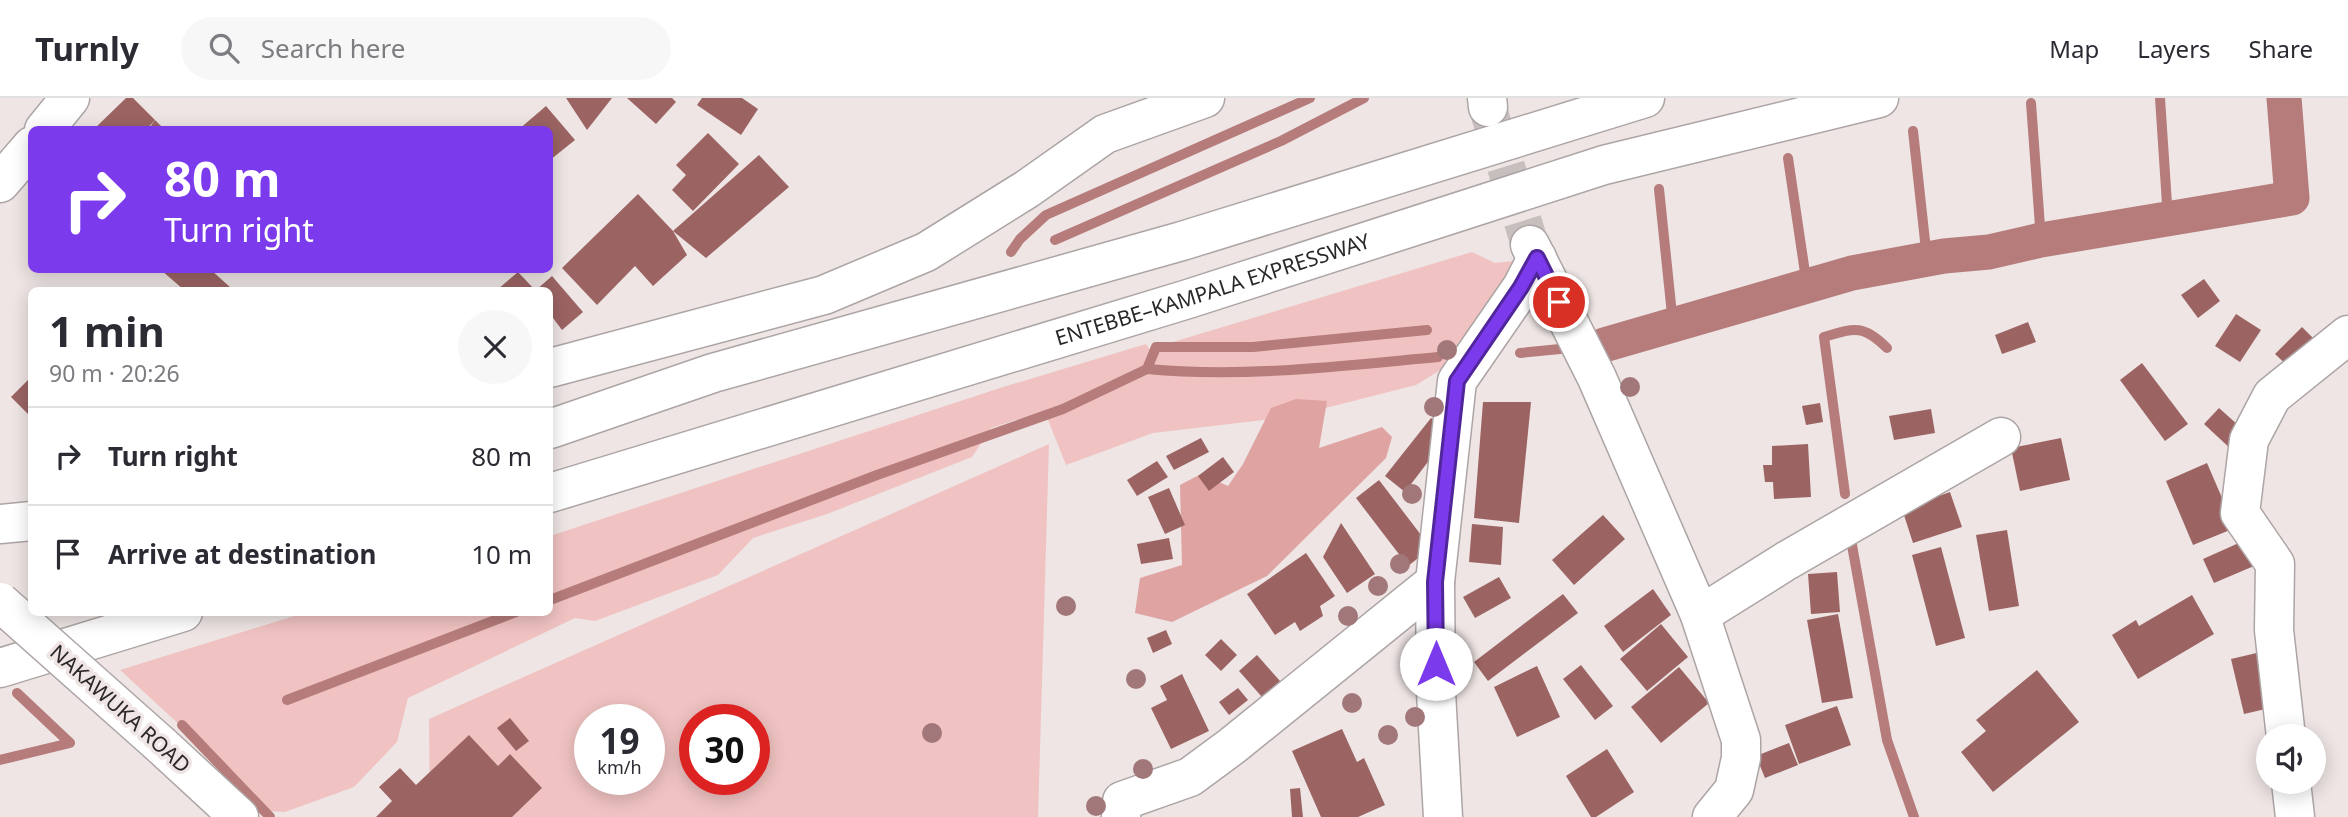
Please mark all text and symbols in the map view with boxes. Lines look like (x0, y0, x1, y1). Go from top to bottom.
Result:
search box (181, 17, 671, 80)
text: Turnly (35, 26, 139, 71)
icon: search (205, 29, 243, 67)
text: Search here (261, 30, 405, 66)
text: Map (2049, 32, 2099, 65)
text: Layers (2137, 32, 2211, 65)
text: Share (2249, 32, 2313, 65)
text: 80 m (164, 145, 281, 211)
icon: right (49, 154, 140, 245)
text: Turn right (164, 208, 314, 251)
street label: ENTEBBE–KAMPALA EXPRESSWAY (1052, 226, 1373, 352)
pin (1529, 272, 1589, 332)
icon: arrive (1540, 283, 1578, 321)
text: 1 min (49, 302, 165, 359)
button: close (458, 310, 532, 384)
text: 90 m · 20:26 (49, 357, 180, 389)
icon: right (49, 437, 87, 475)
text: Turn right (108, 438, 238, 474)
text: 80 m (471, 438, 532, 474)
icon: arrive (49, 535, 87, 573)
text: Arrive at destination (108, 536, 377, 572)
text: 10 m (471, 536, 532, 572)
position arrow (1399, 627, 1473, 701)
street label: NAKAWUKA ROAD (45, 638, 197, 779)
speed limit sign: 30 (679, 704, 770, 795)
text: 19 (599, 717, 640, 764)
map controls (2256, 724, 2326, 794)
button: sound (2256, 724, 2326, 794)
text: km/h (597, 755, 642, 779)

